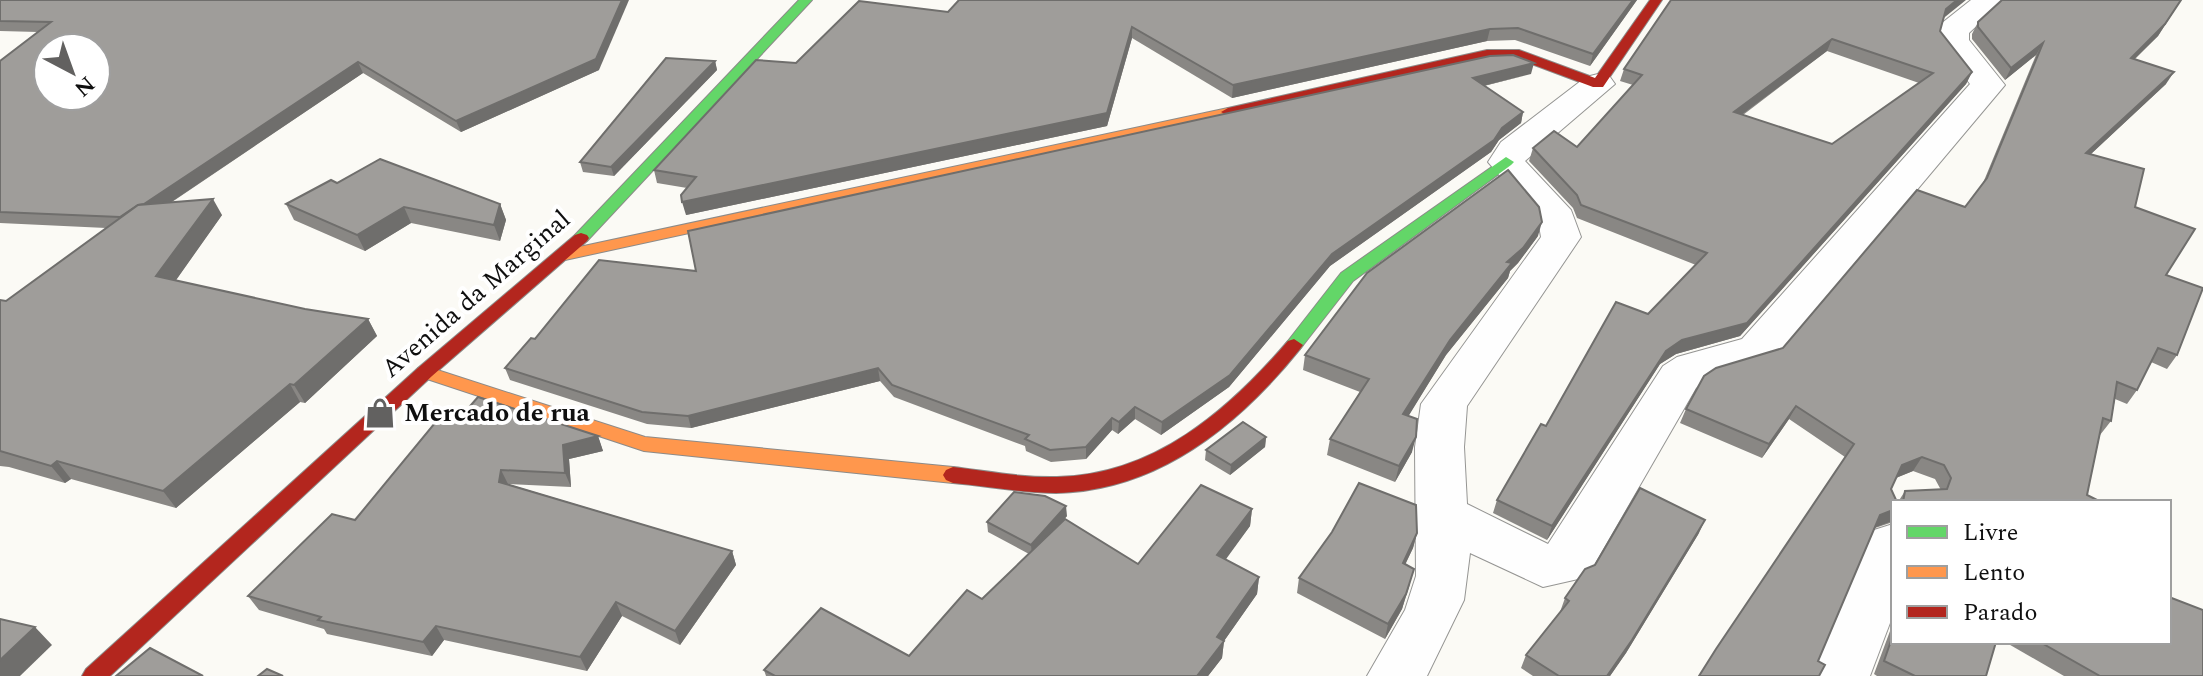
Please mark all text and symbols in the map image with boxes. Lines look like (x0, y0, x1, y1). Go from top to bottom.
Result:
north arrow (32, 32, 112, 112)
text: N (67, 68, 102, 104)
street label: Avenida da Marginal (372, 200, 580, 388)
place label: Mercado de rua (404, 393, 591, 433)
shop icon: Mercado de rua (363, 396, 397, 430)
legend (1891, 500, 2171, 644)
text: Livre (1963, 515, 2018, 551)
text: Lento (1963, 555, 2025, 591)
text: Parado (1963, 595, 2037, 631)

